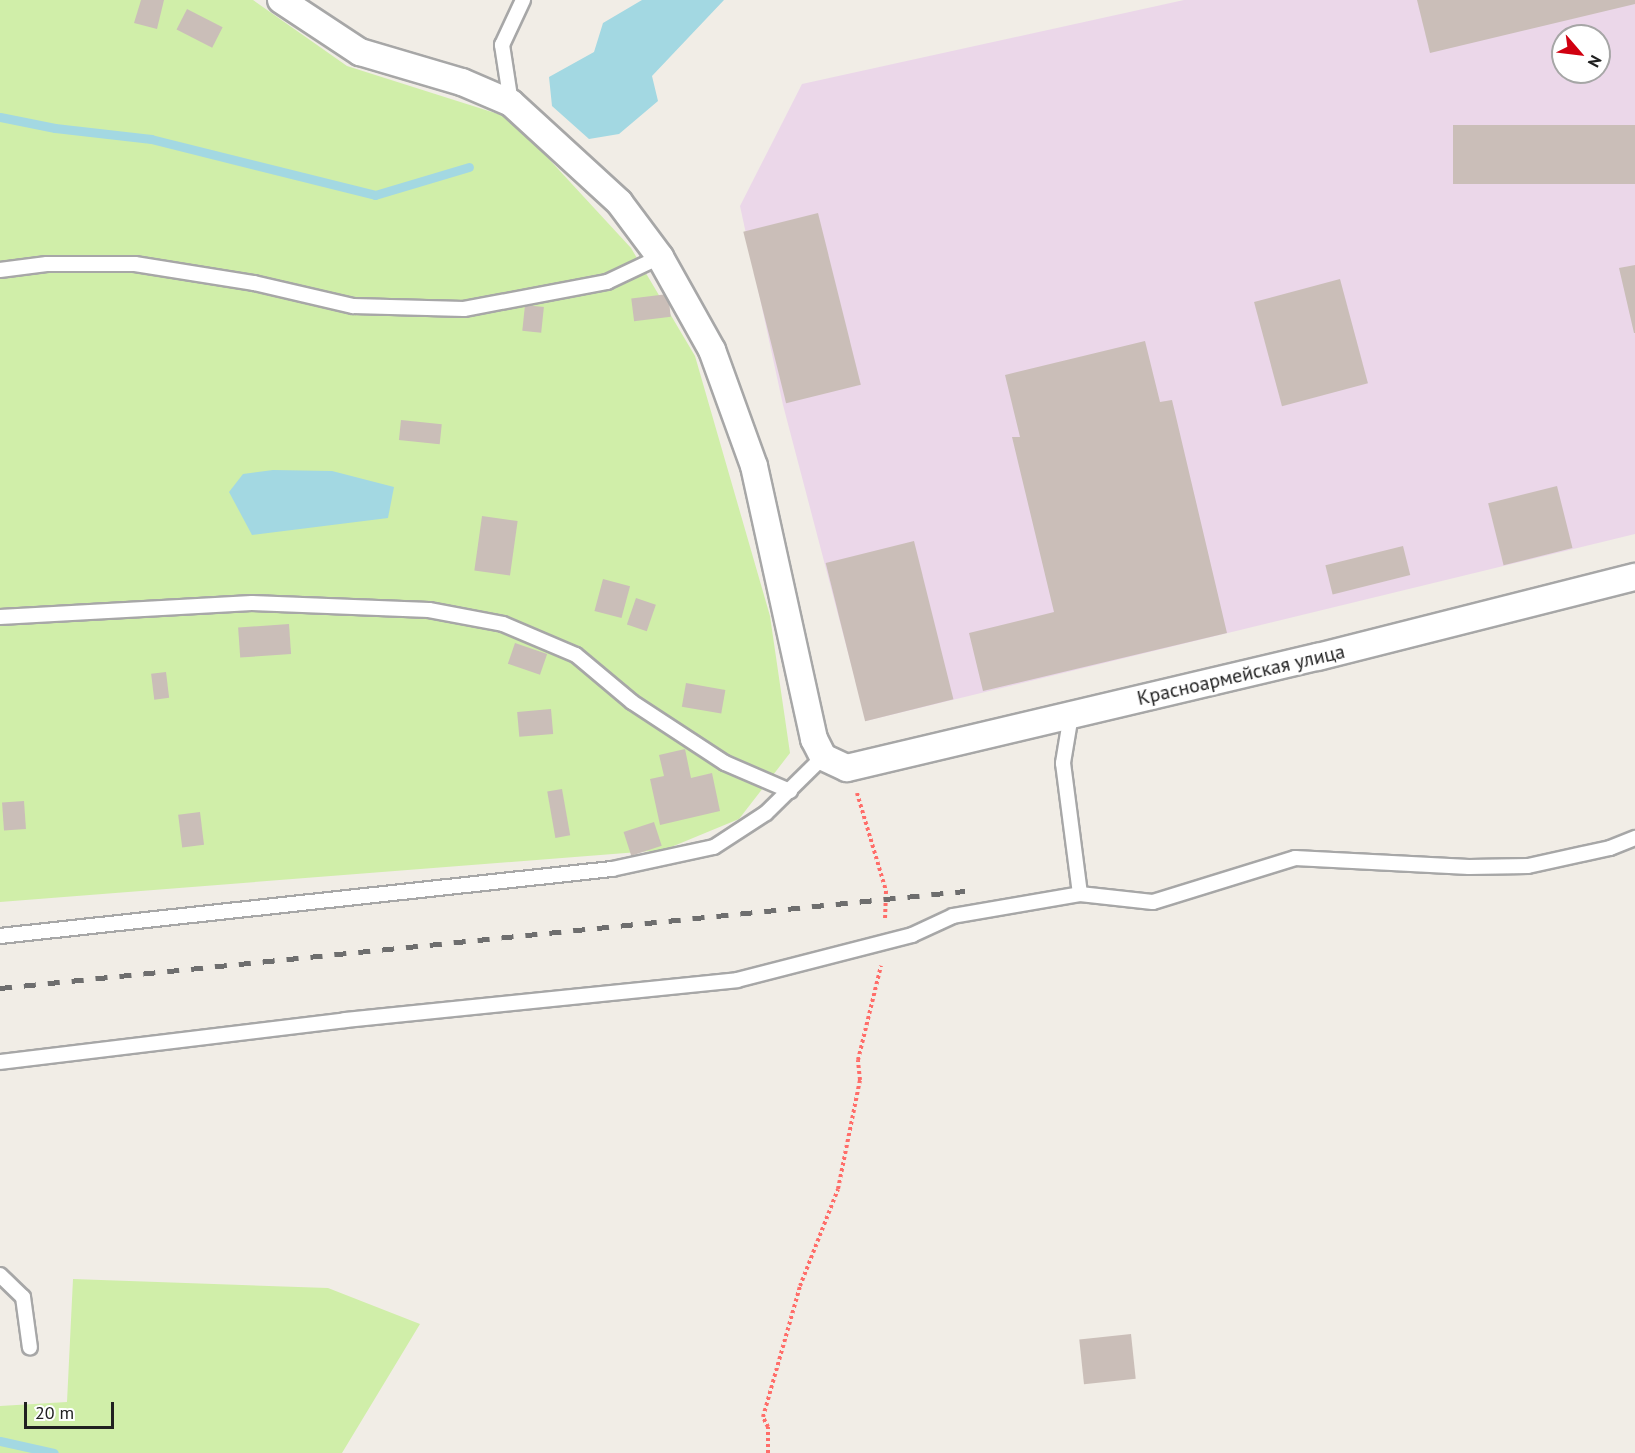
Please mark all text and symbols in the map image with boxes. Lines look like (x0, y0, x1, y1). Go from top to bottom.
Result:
north arrow (1551, 24, 1611, 84)
text: N (1584, 52, 1606, 71)
street label: Красноармейская улица (1135, 639, 1347, 711)
scale bar (27, 1390, 117, 1428)
text: 20 m (35, 1401, 74, 1424)

